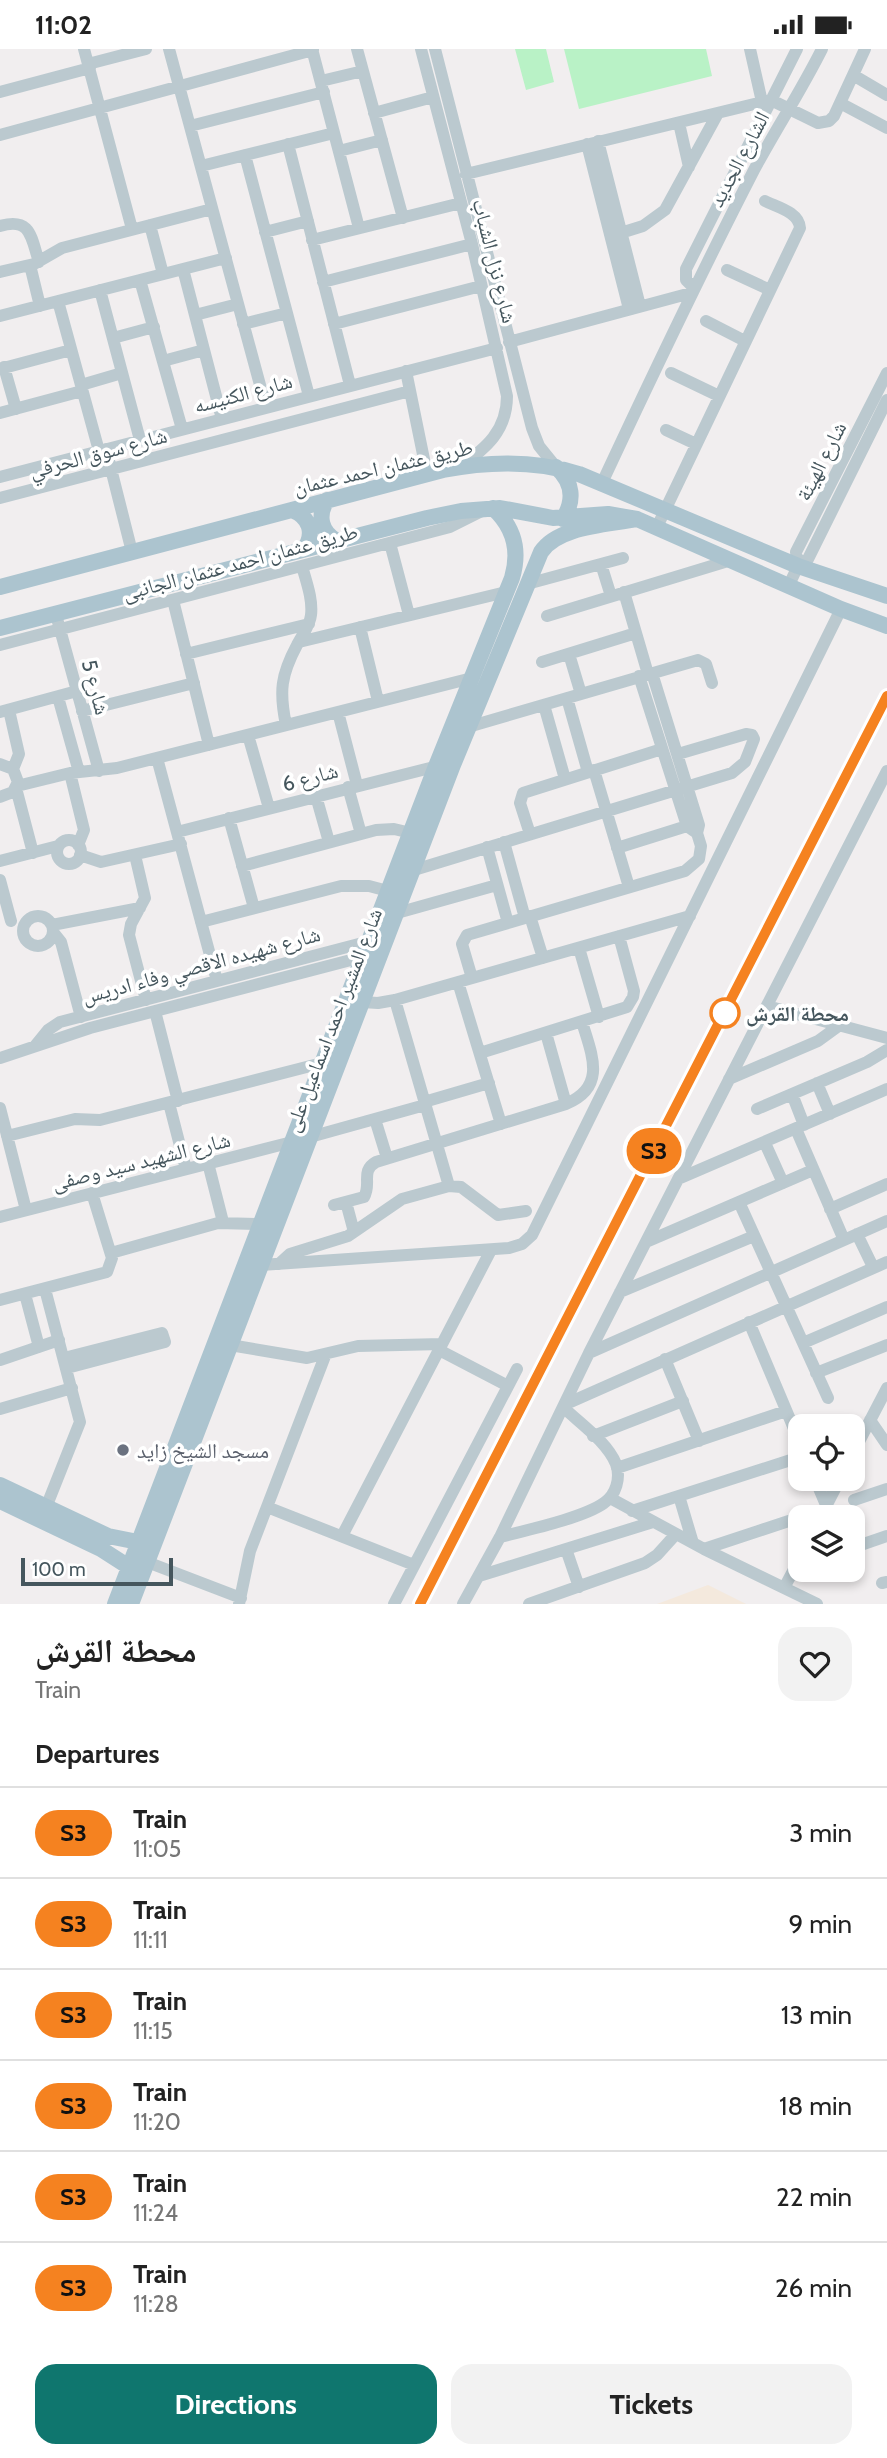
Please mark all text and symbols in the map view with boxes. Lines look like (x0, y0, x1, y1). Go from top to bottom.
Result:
text: 11:02 (35, 9, 92, 41)
street label: الشارع الجديد (703, 107, 776, 212)
street label: شارع نزل الشباب (467, 196, 523, 326)
street label: شارع الكنيسه (191, 368, 295, 419)
street label: شارع الهيئة (791, 417, 852, 505)
street label: شارع سوق الحرفي (26, 423, 171, 488)
street label: طريق عثمان احمد عثمان (291, 434, 475, 501)
street label: طريق عثمان احمد عثمان الجانبى (119, 518, 361, 606)
street label: شارع 5 (76, 657, 115, 718)
street label: شارع 6 (279, 758, 341, 797)
street label: شارع المشير احمد اسماعيل على (279, 905, 388, 1136)
street label: شارع شهيده الاقصي وفاء ادريس (79, 921, 324, 1013)
marker: محطة القرش (710, 998, 740, 1028)
place label: محطة القرش (746, 1001, 849, 1027)
street label: شارع الشهيد سيد وصفى (49, 1127, 233, 1196)
line badge: S3 (622, 1128, 686, 1174)
text: S3 (641, 1136, 667, 1165)
map controls (788, 1414, 865, 1582)
button: locate (788, 1414, 865, 1491)
place label: مسجد الشيخ زايد (137, 1438, 269, 1464)
marker: مسجد الشيخ زايد (115, 1442, 131, 1458)
button: layers (788, 1505, 865, 1582)
scale bar (21, 1555, 173, 1587)
text: 100 m (32, 1558, 86, 1581)
button: heart (778, 1627, 852, 1701)
text: محطة القرش (35, 1630, 197, 1670)
text: Train (35, 1676, 81, 1704)
text: Departures (35, 1738, 159, 1770)
text: Train (133, 1803, 187, 1835)
text: 3 min (789, 1817, 852, 1849)
text: S3 (60, 1818, 87, 1847)
text: 11:05 (133, 1835, 181, 1863)
text: Train (133, 1894, 187, 1926)
text: 9 min (789, 1908, 852, 1940)
text: S3 (60, 1909, 87, 1938)
text: 11:11 (133, 1926, 168, 1954)
text: Train (133, 1985, 187, 2017)
text: 13 min (781, 1999, 852, 2031)
text: S3 (60, 2000, 87, 2029)
text: 11:15 (133, 2017, 173, 2045)
text: Train (133, 2076, 187, 2108)
text: 18 min (779, 2090, 852, 2122)
text: S3 (60, 2091, 87, 2120)
text: 11:20 (133, 2108, 181, 2136)
text: Train (133, 2167, 187, 2199)
text: 22 min (776, 2181, 852, 2213)
text: S3 (60, 2182, 87, 2211)
text: 11:24 (133, 2199, 178, 2227)
text: Train (133, 2258, 187, 2290)
text: 26 min (775, 2272, 852, 2304)
text: S3 (60, 2273, 87, 2302)
text: 11:28 (133, 2290, 179, 2318)
button: Directions (35, 2364, 437, 2444)
button: Tickets (451, 2364, 852, 2444)

